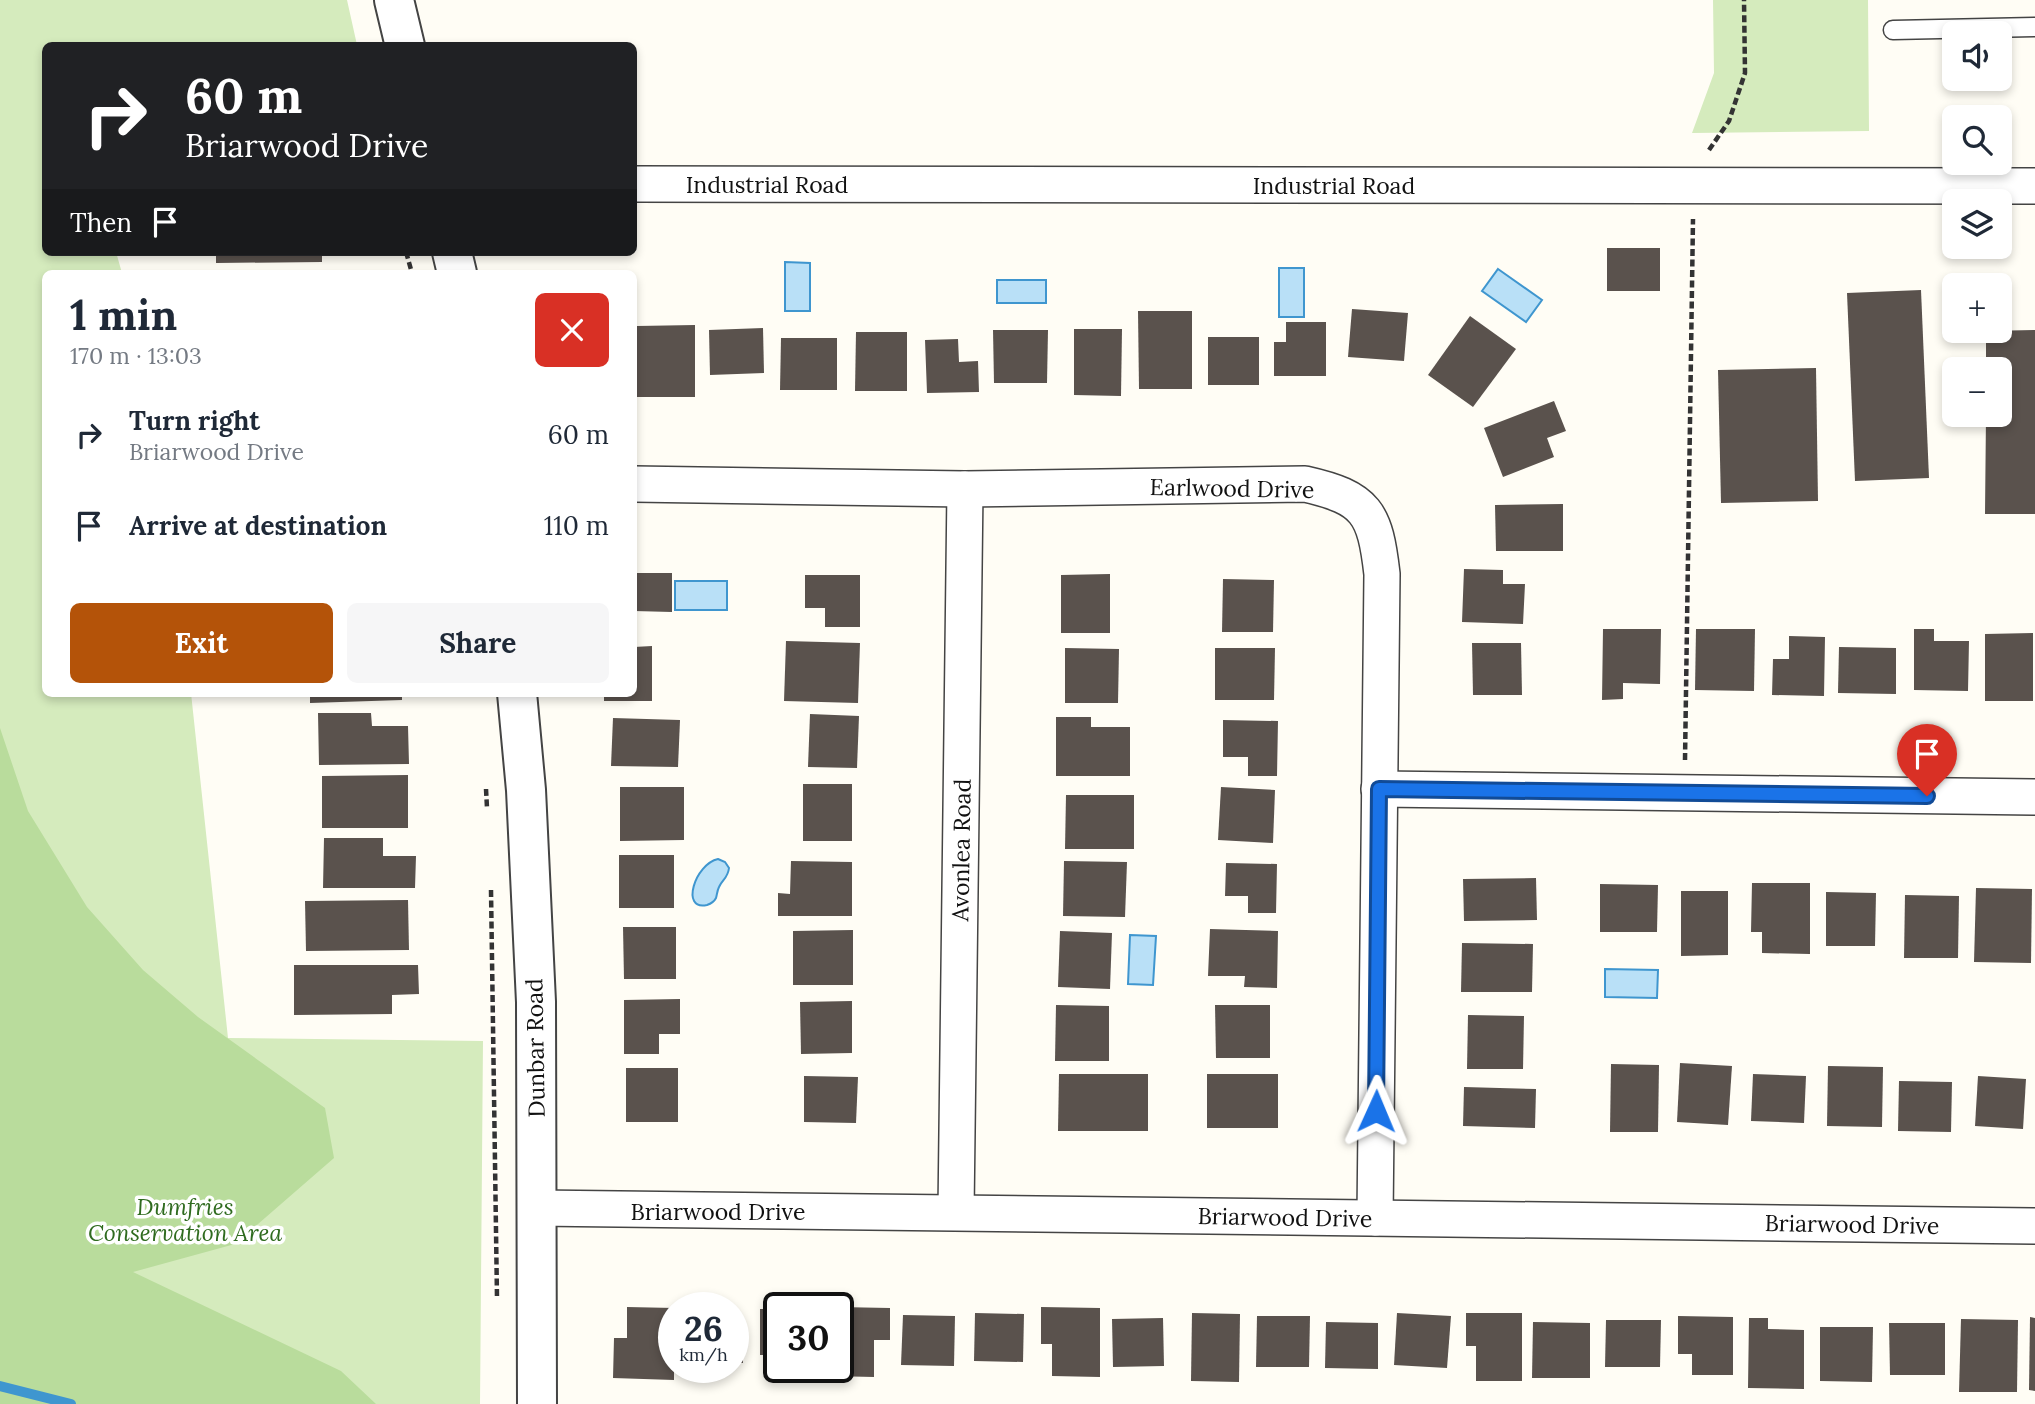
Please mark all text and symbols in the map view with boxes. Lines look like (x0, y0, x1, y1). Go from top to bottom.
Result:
map controls (1942, 21, 2012, 427)
button: sound (1942, 21, 2012, 91)
text: 60 m (185, 64, 302, 126)
icon: right (70, 70, 161, 161)
button: search (1942, 105, 2012, 175)
text: Briarwood Drive (185, 125, 428, 166)
street label: Industrial Road (686, 170, 848, 199)
street label: Industrial Road (1253, 171, 1415, 200)
button: layers (1942, 189, 2012, 259)
icon: arrive (146, 203, 184, 241)
text: Then (70, 206, 132, 239)
button: + (1942, 273, 2012, 343)
text: 1 min (70, 288, 177, 342)
button: close (535, 293, 609, 367)
text: 170 m · 13:03 (70, 341, 202, 370)
button: − (1942, 357, 2012, 427)
text: Turn right (129, 404, 260, 437)
icon: right (70, 416, 108, 454)
text: 60 m (548, 418, 609, 451)
text: Briarwood Drive (129, 437, 304, 466)
street label: Earlwood Drive (1149, 472, 1315, 504)
icon: arrive (70, 507, 108, 545)
text: Arrive at destination (129, 509, 387, 542)
text: 110 m (544, 509, 609, 542)
button: Exit (70, 603, 333, 683)
button: Share (347, 603, 609, 683)
pin (1897, 724, 1957, 796)
icon: arrive (1908, 735, 1946, 773)
street label: Avonlea Road (945, 778, 977, 923)
street label: Dunbar Road (519, 978, 551, 1118)
position arrow (1339, 1074, 1413, 1148)
park label: Dumfries Conservation Area (88, 1192, 282, 1247)
street label: Briarwood Drive (631, 1197, 805, 1226)
street label: Briarwood Drive (1197, 1201, 1373, 1233)
street label: Briarwood Drive (1764, 1208, 1940, 1240)
speed limit sign: 30 (763, 1292, 854, 1383)
text: 26 (684, 1306, 723, 1351)
text: km/h (679, 1343, 728, 1366)

